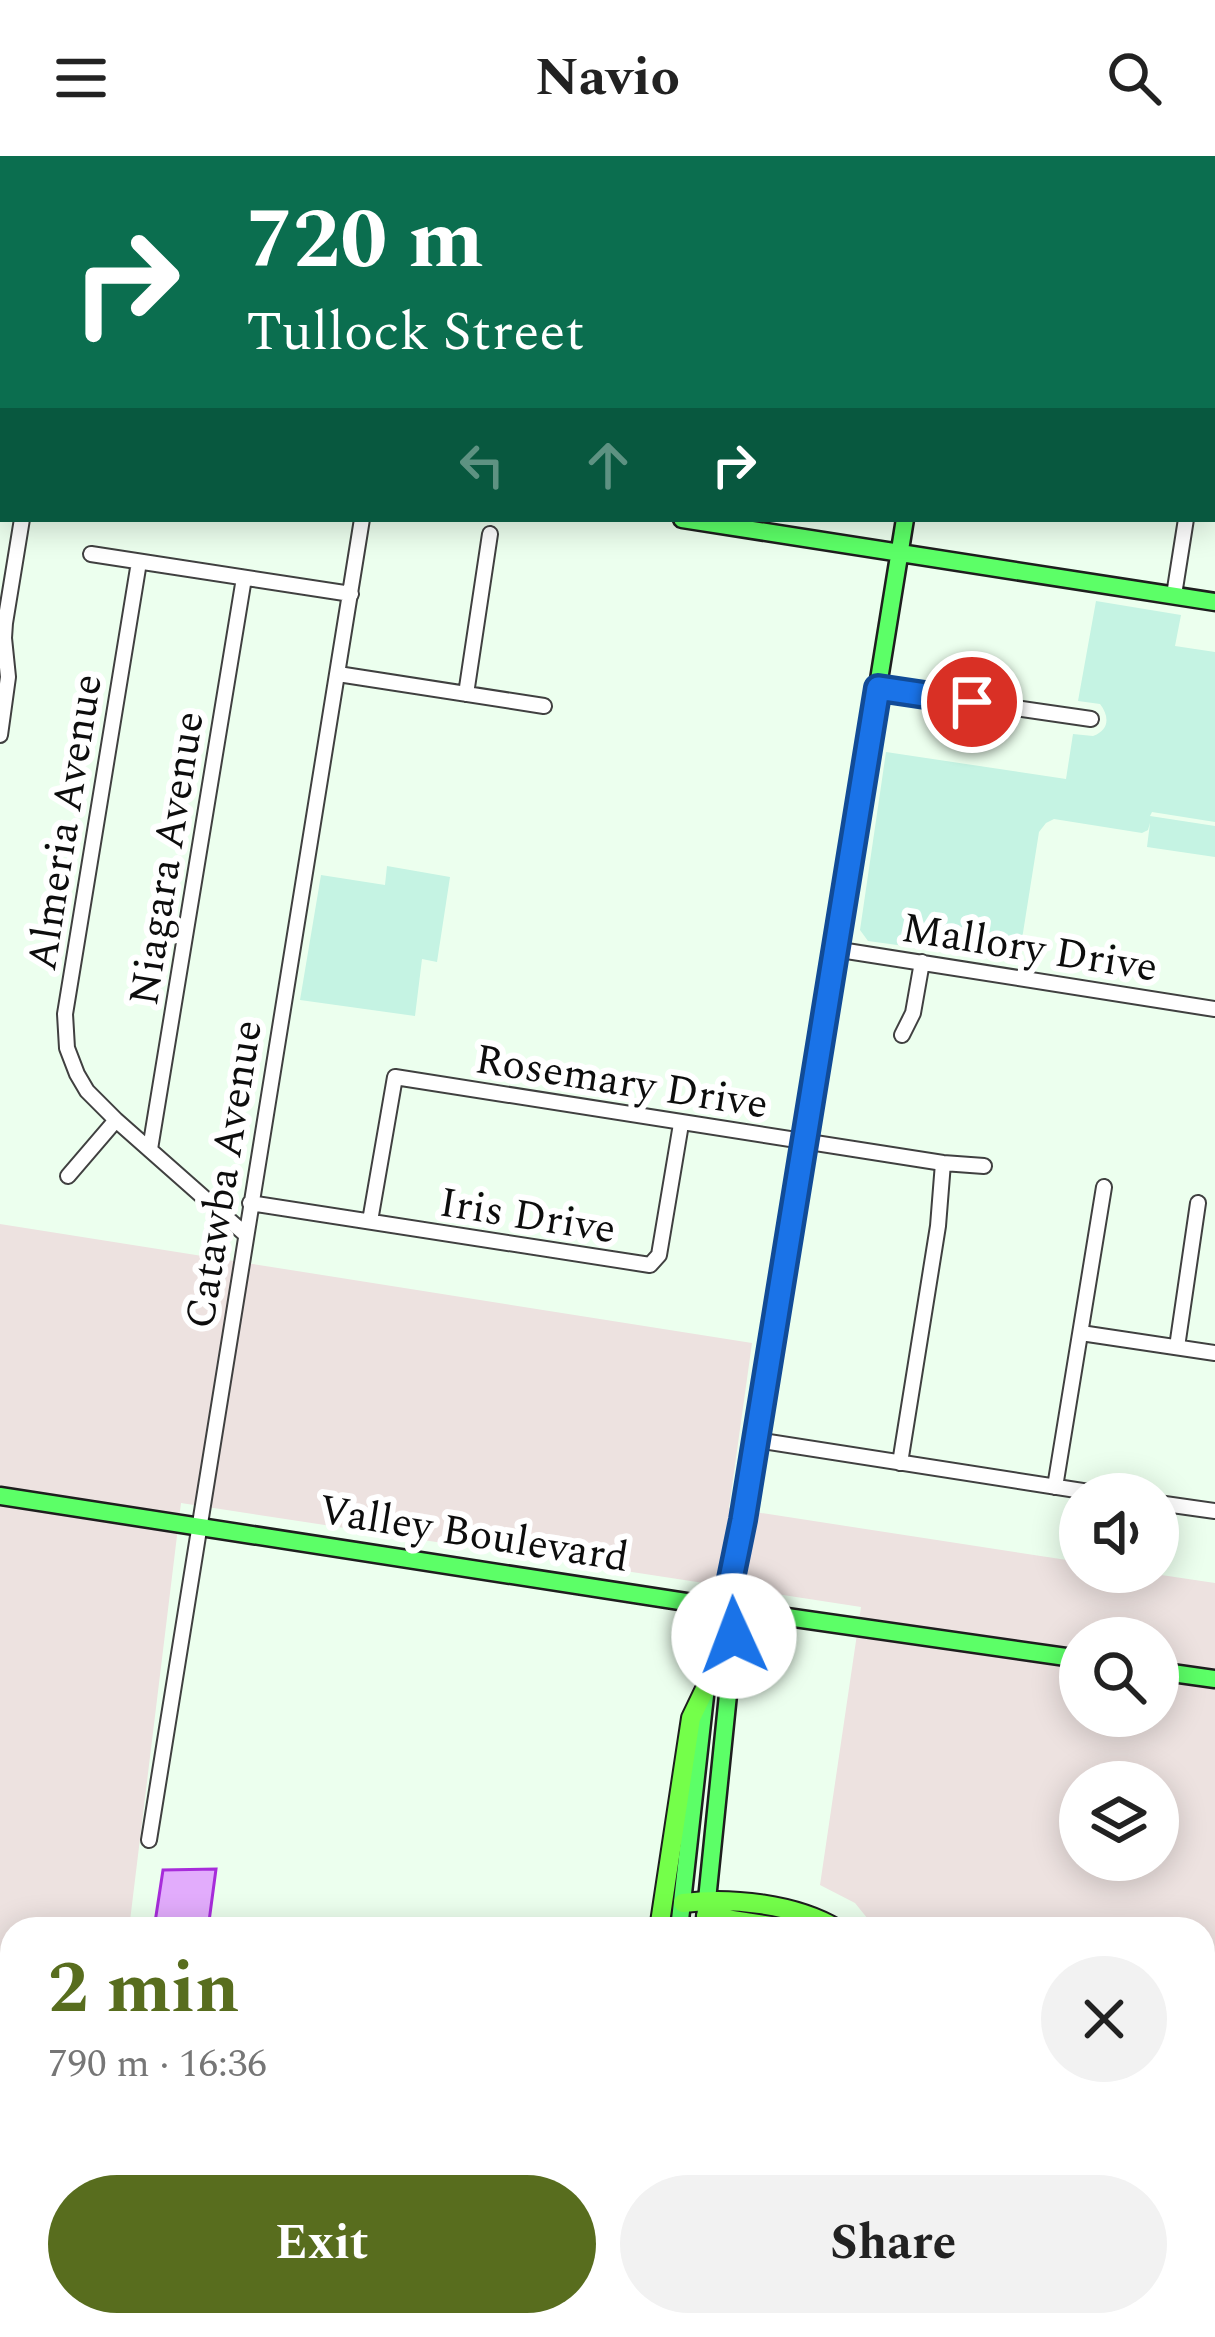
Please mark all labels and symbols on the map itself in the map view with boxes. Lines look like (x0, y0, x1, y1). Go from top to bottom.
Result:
pin (921, 651, 1023, 753)
street label: Almeria Avenue (11, 670, 120, 975)
street label: Niagara Avenue (113, 707, 222, 1010)
street label: Mallory Drive (897, 897, 1162, 1000)
street label: Catawba Avenue (169, 1016, 280, 1333)
street label: Rosemary Drive (471, 1028, 772, 1137)
street label: Iris Drive (435, 1171, 620, 1261)
street label: Valley Boulevard (314, 1479, 633, 1590)
position arrow (671, 1573, 797, 1699)

